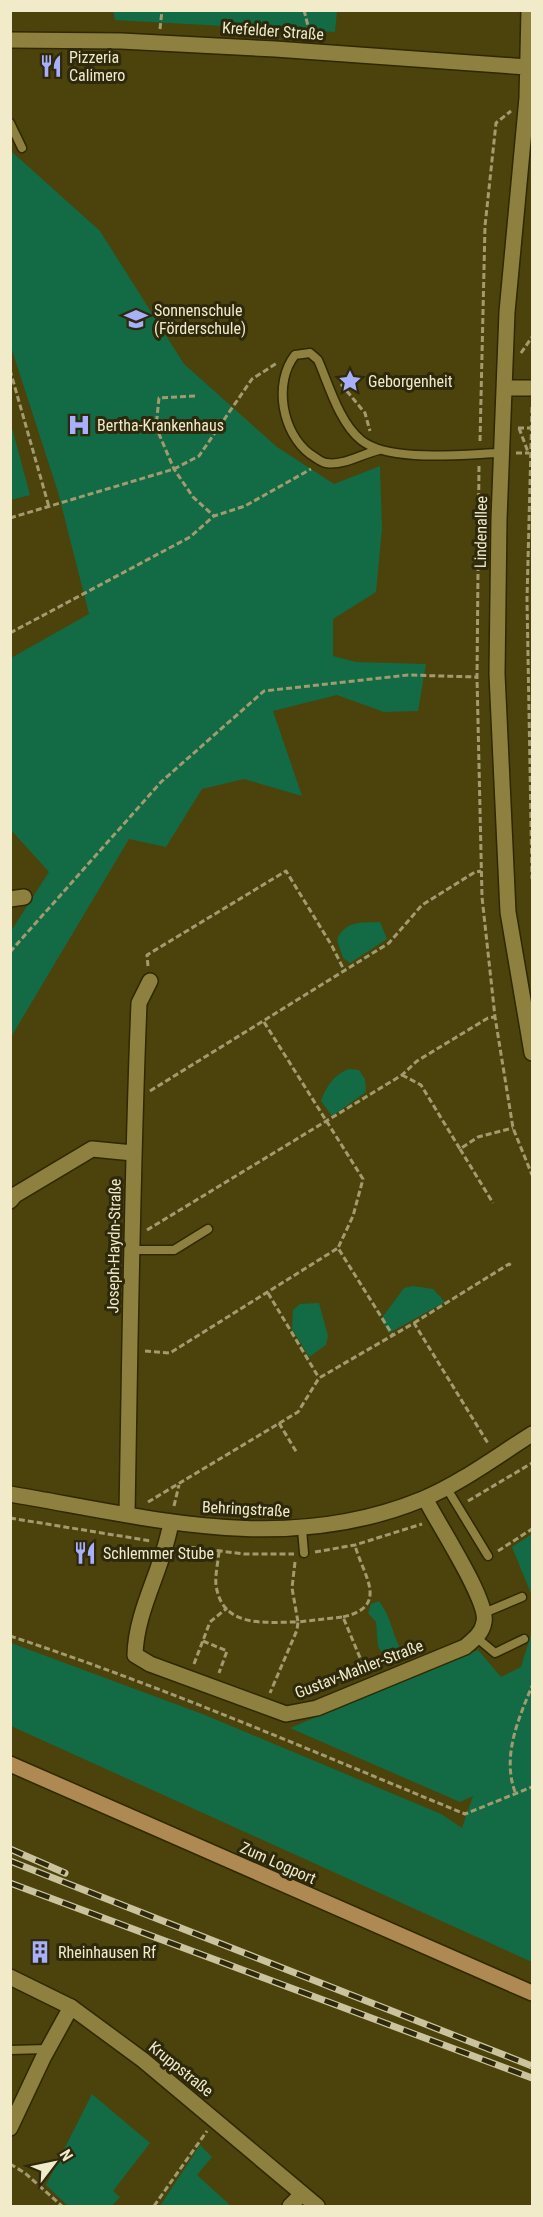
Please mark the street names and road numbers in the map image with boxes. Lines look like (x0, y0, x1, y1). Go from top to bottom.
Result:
street label: Krefelder Straße (221, 18, 325, 44)
street label: Lindenallee (471, 496, 491, 568)
street label: Joseph-Haydn-Straße (103, 1178, 125, 1314)
street label: Behringstraße (201, 1497, 291, 1521)
street label: Gustav-Mahler-Straße (292, 1636, 426, 1702)
street label: Zum Logport (237, 1838, 319, 1888)
street label: Kruppstraße (145, 2037, 217, 2101)

